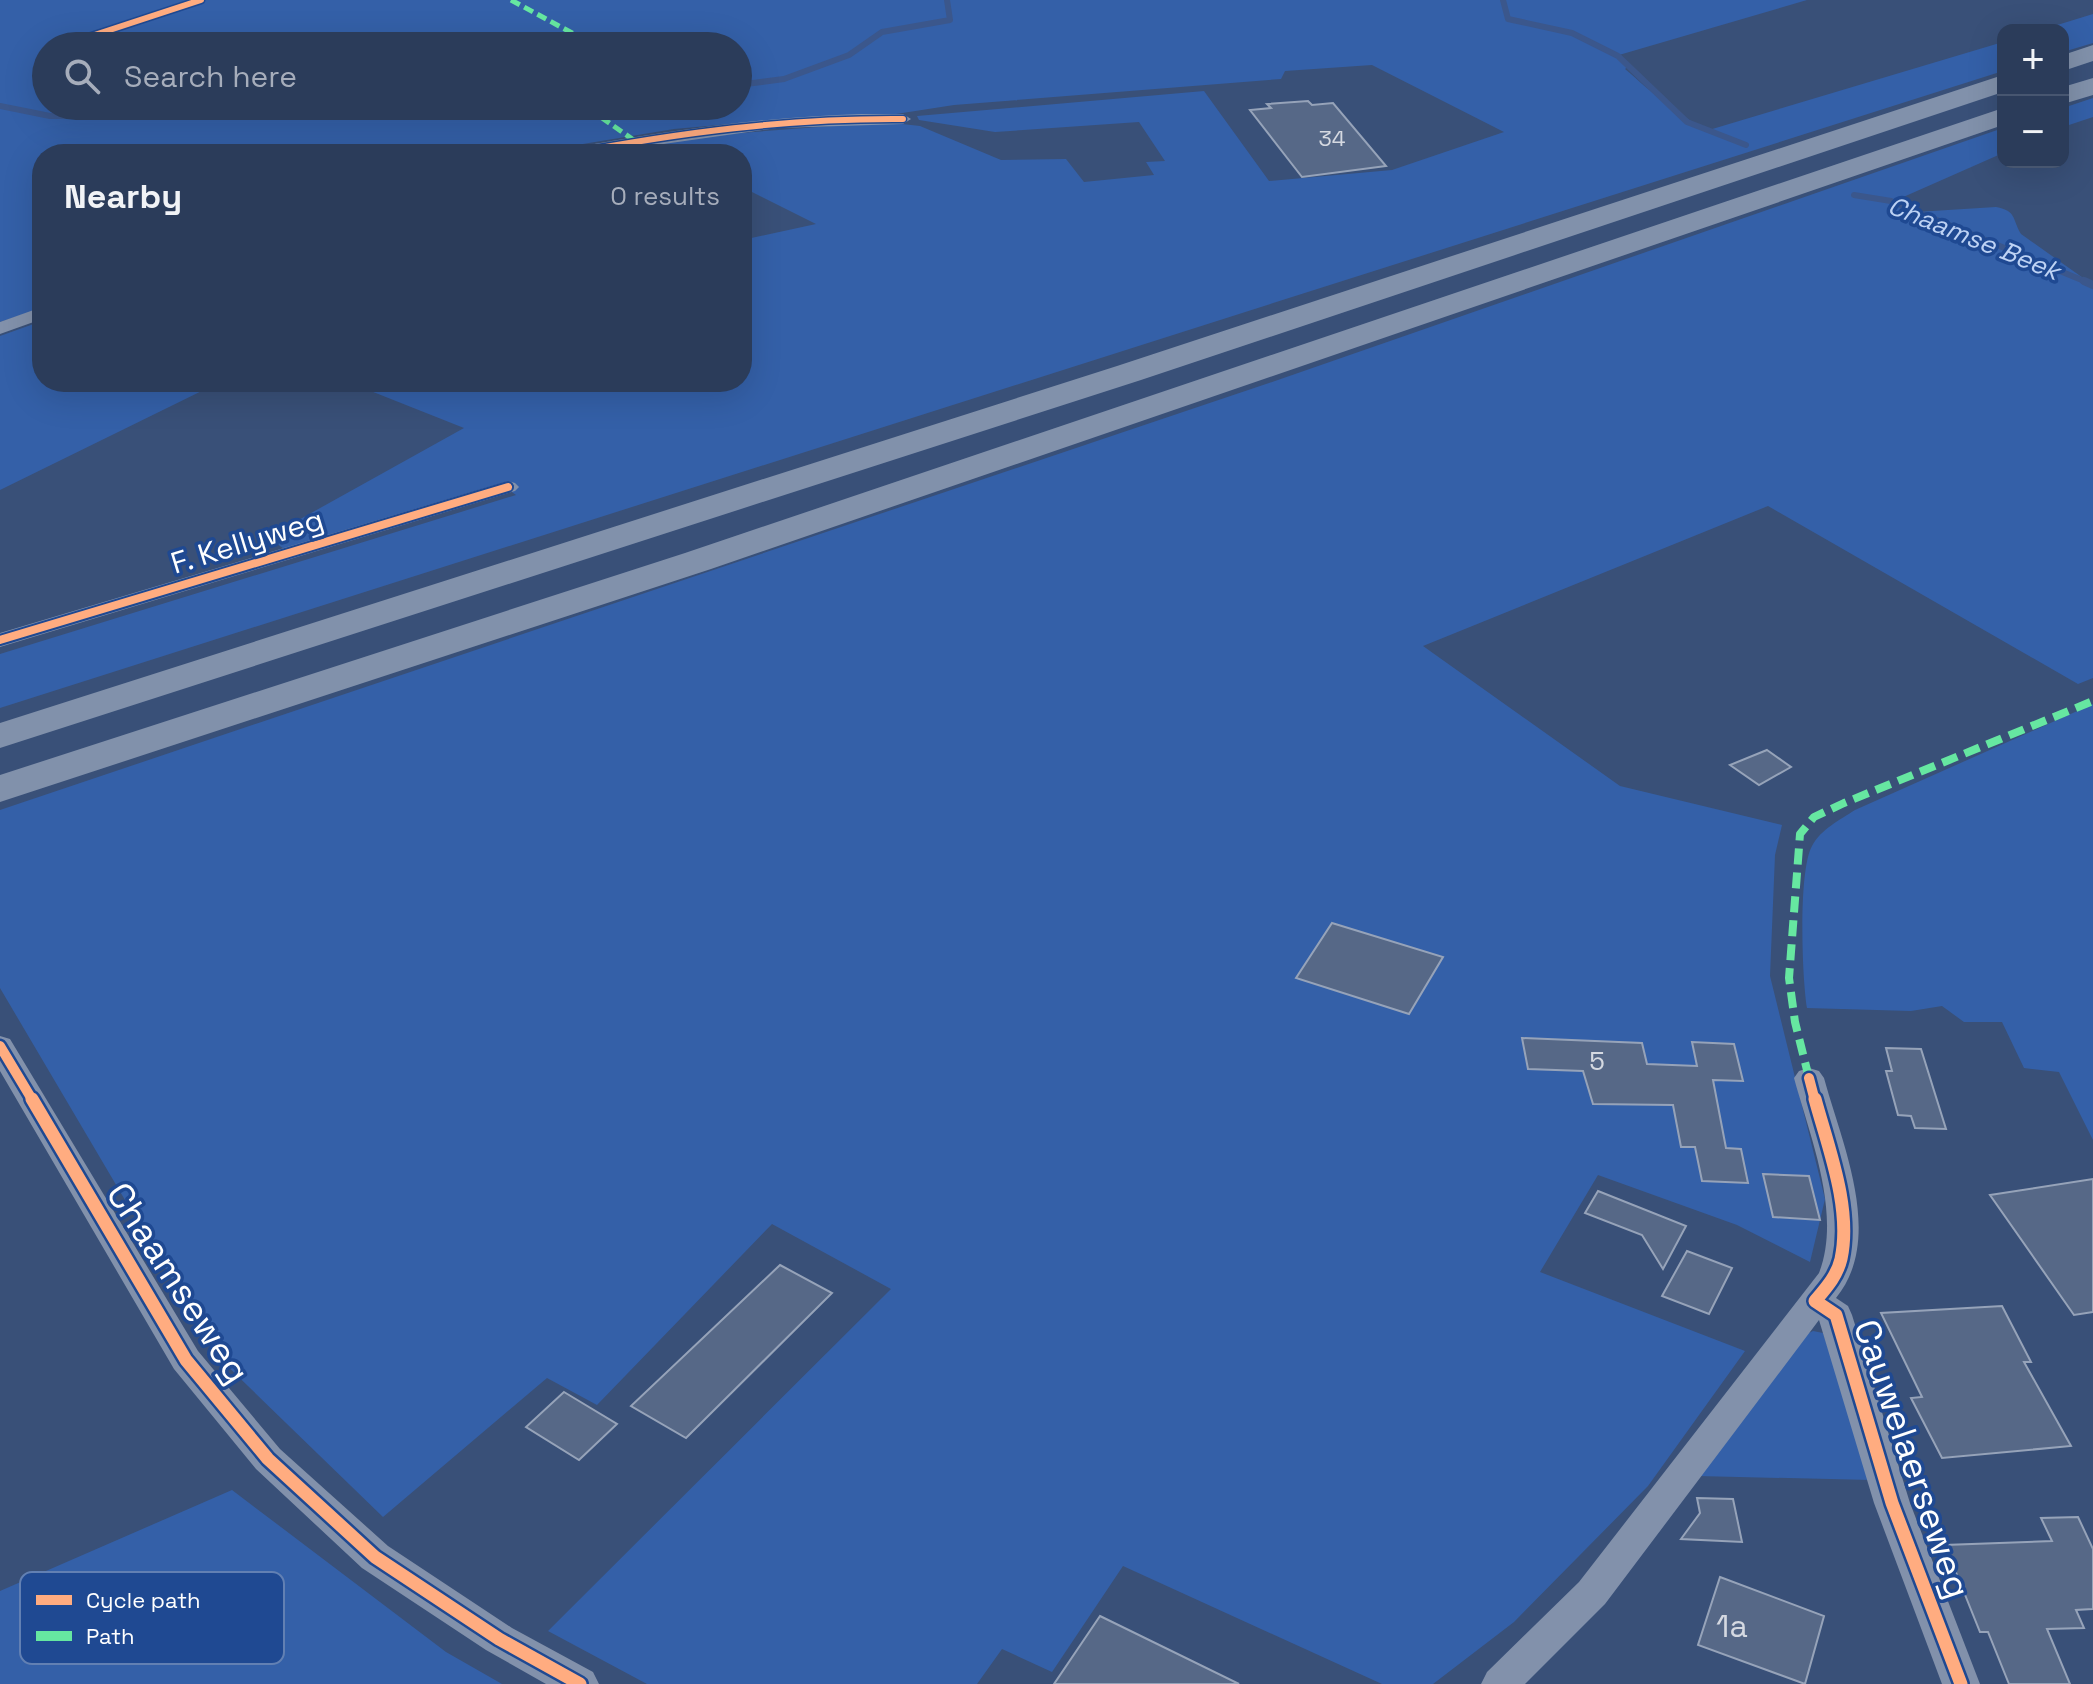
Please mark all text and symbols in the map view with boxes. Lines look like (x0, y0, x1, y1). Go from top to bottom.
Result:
map controls (1997, 24, 2069, 168)
button: + (1997, 24, 2069, 96)
search box (32, 32, 752, 120)
icon: search (60, 54, 104, 98)
text: Search here (124, 57, 297, 96)
button: − (1997, 96, 2069, 168)
house number: 34 (1318, 124, 1346, 152)
text: Nearby (64, 175, 182, 218)
text: 0 results (610, 179, 720, 213)
water label: Chaamse Beek (1883, 188, 2068, 289)
street label: F. Kellyweg (166, 499, 328, 583)
house number: 5 (1589, 1044, 1605, 1078)
street label: Chaamseweg (96, 1174, 260, 1392)
street label: Cauwelaerseweg (1843, 1314, 1981, 1604)
legend (20, 1572, 284, 1664)
text: Cycle path (86, 1586, 201, 1614)
house number: 1a (1716, 1606, 1748, 1646)
text: Path (86, 1622, 135, 1650)

